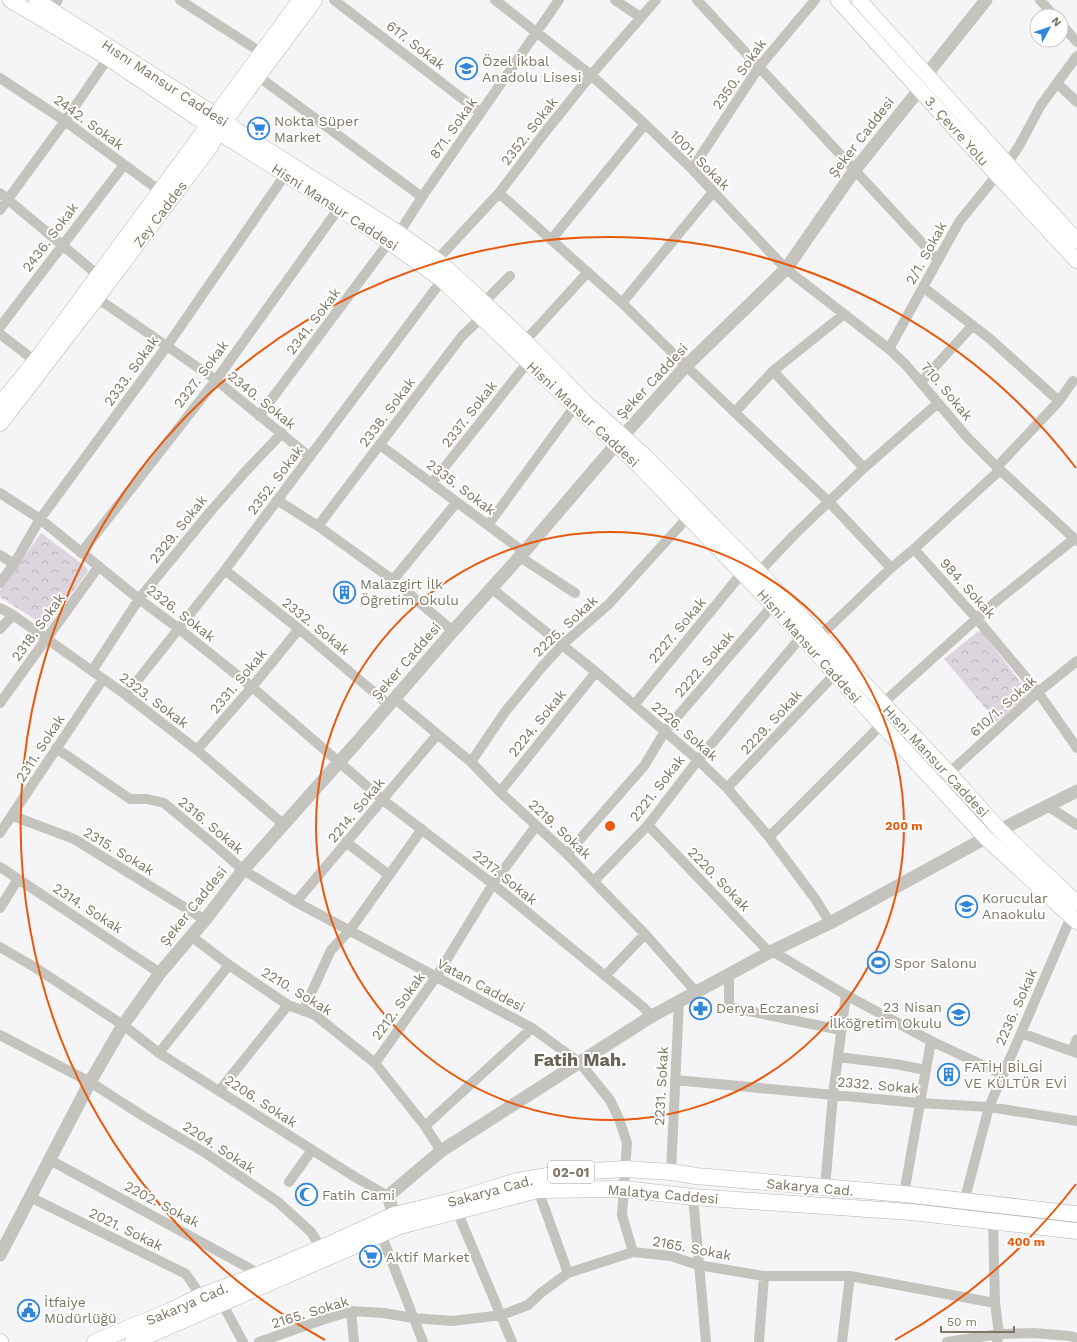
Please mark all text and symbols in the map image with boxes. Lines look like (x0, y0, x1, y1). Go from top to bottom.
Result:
north arrow (1029, 8, 1069, 48)
text: N (1049, 15, 1064, 29)
street label: 617. Sokak (383, 17, 449, 73)
street label: Hısnı Mansur Caddesi (99, 36, 231, 130)
street label: 2350. Sokak (709, 36, 769, 112)
place label: Özel İkbal Anadolu Lisesi (482, 53, 581, 85)
school or university icon: Özel İkbal Anadolu Lisesi (454, 56, 480, 82)
street label: 2442. Sokak (51, 91, 127, 153)
street label: 3. Çevre Yolu (922, 93, 992, 169)
street label: 871. Sokak (426, 94, 480, 162)
street label: 2352. Sokak (497, 94, 561, 168)
street label: Şeker Caddesi (825, 94, 897, 180)
place label: Nokta Süper Market (274, 113, 359, 145)
supermarket icon: Nokta Süper Market (245, 116, 271, 142)
street label: 1001. Sokak (667, 127, 733, 193)
street label: Hisni Mansur Caddesi (269, 160, 401, 254)
street label: Zey Caddes (130, 178, 190, 250)
street label: 2436. Sokak (19, 199, 81, 275)
street label: 2/1. Sokak (902, 219, 950, 287)
street label: 2341. Sokak (283, 284, 343, 358)
street label: 2333. Sokak (100, 333, 162, 409)
street label: 2327. Sokak (170, 337, 232, 411)
street label: Şeker Caddesi (613, 340, 691, 422)
street label: Hisni Mansur Caddesi (524, 358, 642, 470)
street label: 710. Sokak (918, 359, 976, 423)
street label: 2340. Sokak (225, 368, 299, 432)
street label: 2338. Sokak (356, 374, 418, 450)
street label: 2337. Sokak (438, 378, 500, 450)
street label: 2352. Sokak (244, 442, 306, 518)
street label: 2335. Sokak (423, 456, 499, 518)
street label: 2329. Sokak (146, 492, 210, 566)
street label: 984. Sokak (937, 555, 999, 621)
place label: Malazgirt İlk Öğretim Okulu (360, 576, 459, 608)
building icon: Malazgirt İlk Öğretim Okulu (332, 579, 358, 605)
street label: 2326. Sokak (144, 581, 218, 645)
street label: Hisni Mansur Caddesi (754, 586, 864, 706)
street label: 2318. Sokak (8, 590, 68, 664)
street label: 2225. Sokak (529, 592, 601, 660)
street label: 2332. Sokak (279, 594, 353, 658)
street label: 2227. Sokak (645, 594, 709, 666)
street label: Şeker Caddesi (368, 619, 444, 703)
street label: 2222. Sokak (671, 628, 737, 700)
street label: 2331. Sokak (206, 645, 270, 717)
street label: 2323. Sokak (116, 669, 192, 731)
street label: 610/1. Sokak (967, 672, 1039, 740)
street label: 2224. Sokak (505, 686, 569, 760)
street label: 2229. Sokak (737, 686, 805, 758)
street label: 2226. Sokak (649, 698, 721, 764)
street label: Hısnı Mansur Caddesi (880, 702, 992, 820)
street label: 2311. Sokak (12, 711, 68, 785)
street label: 2221. Sokak (626, 752, 688, 824)
street label: 2214. Sokak (324, 774, 388, 846)
street label: 2316. Sokak (175, 793, 247, 857)
street label: 2219. Sokak (525, 796, 595, 862)
centre of rings (603, 819, 617, 833)
text: 200 m (885, 819, 923, 833)
street label: 2315. Sokak (81, 824, 157, 878)
street label: 2220. Sokak (685, 844, 753, 914)
street label: 2217. Sokak (470, 846, 540, 908)
street label: Şeker Caddesi (156, 863, 230, 949)
street label: 2314. Sokak (50, 880, 126, 936)
place label: Korucular Anaokulu (982, 890, 1048, 922)
school or university icon: Korucular Anaokulu (953, 893, 979, 919)
sports icon: Spor Salonu (865, 950, 891, 976)
street label: Vatan Caddesi (434, 955, 528, 1015)
place label: Spor Salonu (894, 955, 977, 971)
street label: 2210. Sokak (259, 964, 335, 1018)
street label: 2236. Sokak (992, 966, 1040, 1048)
street label: 2212. Sokak (368, 969, 428, 1043)
pharmacy icon: Derya Eczanesi (687, 995, 713, 1021)
place label: 23 Nisan İlköğretim Okulu (829, 999, 942, 1031)
place label: Derya Eczanesi (716, 1000, 819, 1016)
school or university icon: 23 Nisan İlköğretim Okulu (945, 1002, 971, 1028)
street label: 2231. Sokak (651, 1046, 671, 1126)
district label: Fatih Mah. (534, 1049, 626, 1070)
place label: FATİH BİLGİ VE KÜLTÜR EVİ (964, 1059, 1067, 1091)
building icon: FATİH BİLGİ VE KÜLTÜR EVİ (935, 1062, 961, 1088)
street label: 2206. Sokak (222, 1072, 300, 1130)
street label: 2332. Sokak (836, 1073, 920, 1097)
street label: 2204. Sokak (180, 1118, 258, 1176)
road number: 02-01 (548, 1161, 594, 1183)
street label: Sakarya Cad. (446, 1172, 534, 1210)
street label: Sakarya Cad. (766, 1175, 854, 1199)
street label: 2202. Sokak (122, 1178, 202, 1231)
street label: Malatya Caddesi (607, 1181, 719, 1207)
mosque icon: Fatih Cami (293, 1182, 319, 1208)
place label: Fatih Cami (322, 1187, 395, 1203)
street label: 2021. Sokak (87, 1204, 166, 1254)
street label: 2165. Sokak (651, 1233, 733, 1263)
text: 400 m (1007, 1235, 1045, 1249)
supermarket icon: Aktif Market (357, 1244, 383, 1270)
place label: Aktif Market (386, 1249, 470, 1265)
street label: Sakarya Cad. (144, 1280, 230, 1328)
street label: 2165. Sokak (269, 1293, 351, 1331)
place label: İtfaiye Müdürlüğü (44, 1294, 117, 1326)
public building icon: İtfaiye Müdürlüğü (15, 1297, 41, 1323)
scale bar (941, 1308, 1014, 1334)
text: 50 m (947, 1315, 977, 1329)

